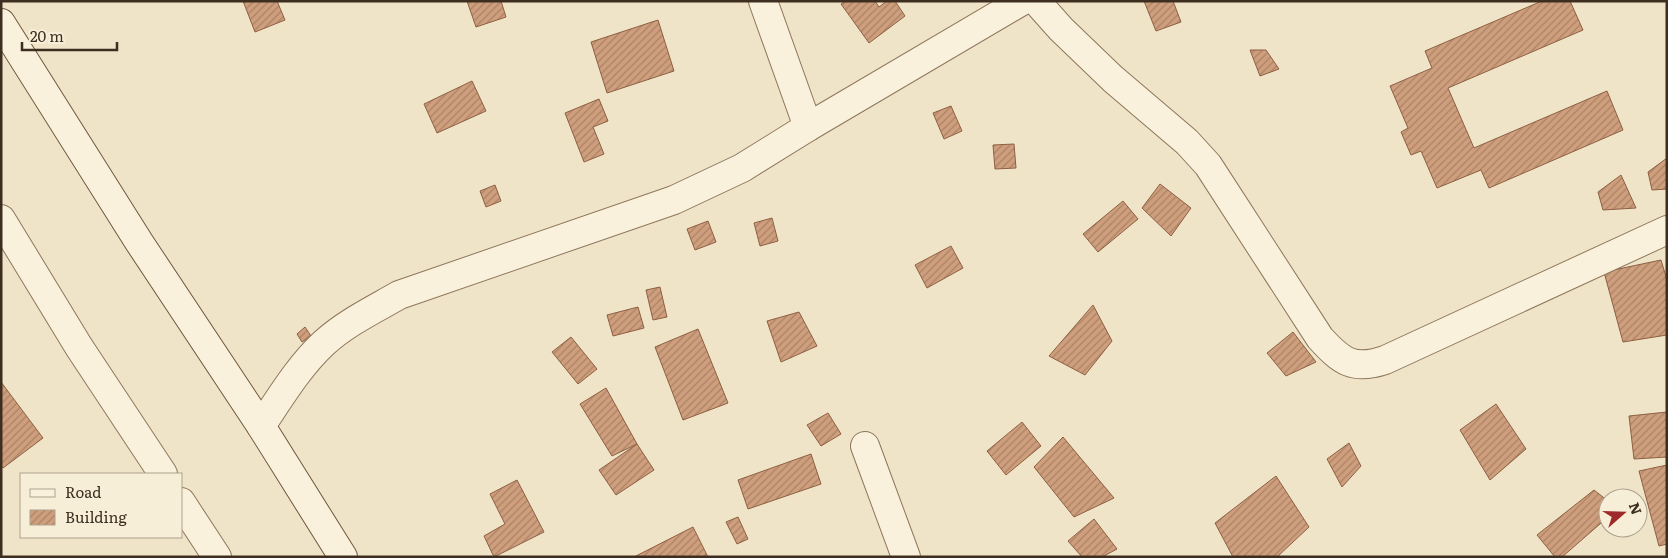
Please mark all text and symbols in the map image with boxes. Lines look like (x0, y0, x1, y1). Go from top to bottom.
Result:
scale bar (22, 20, 118, 52)
text: 20 m (30, 24, 64, 47)
legend (20, 473, 182, 538)
text: Road (65, 480, 101, 503)
north arrow (1598, 488, 1648, 538)
text: N (1625, 499, 1648, 517)
text: Building (65, 505, 127, 528)

